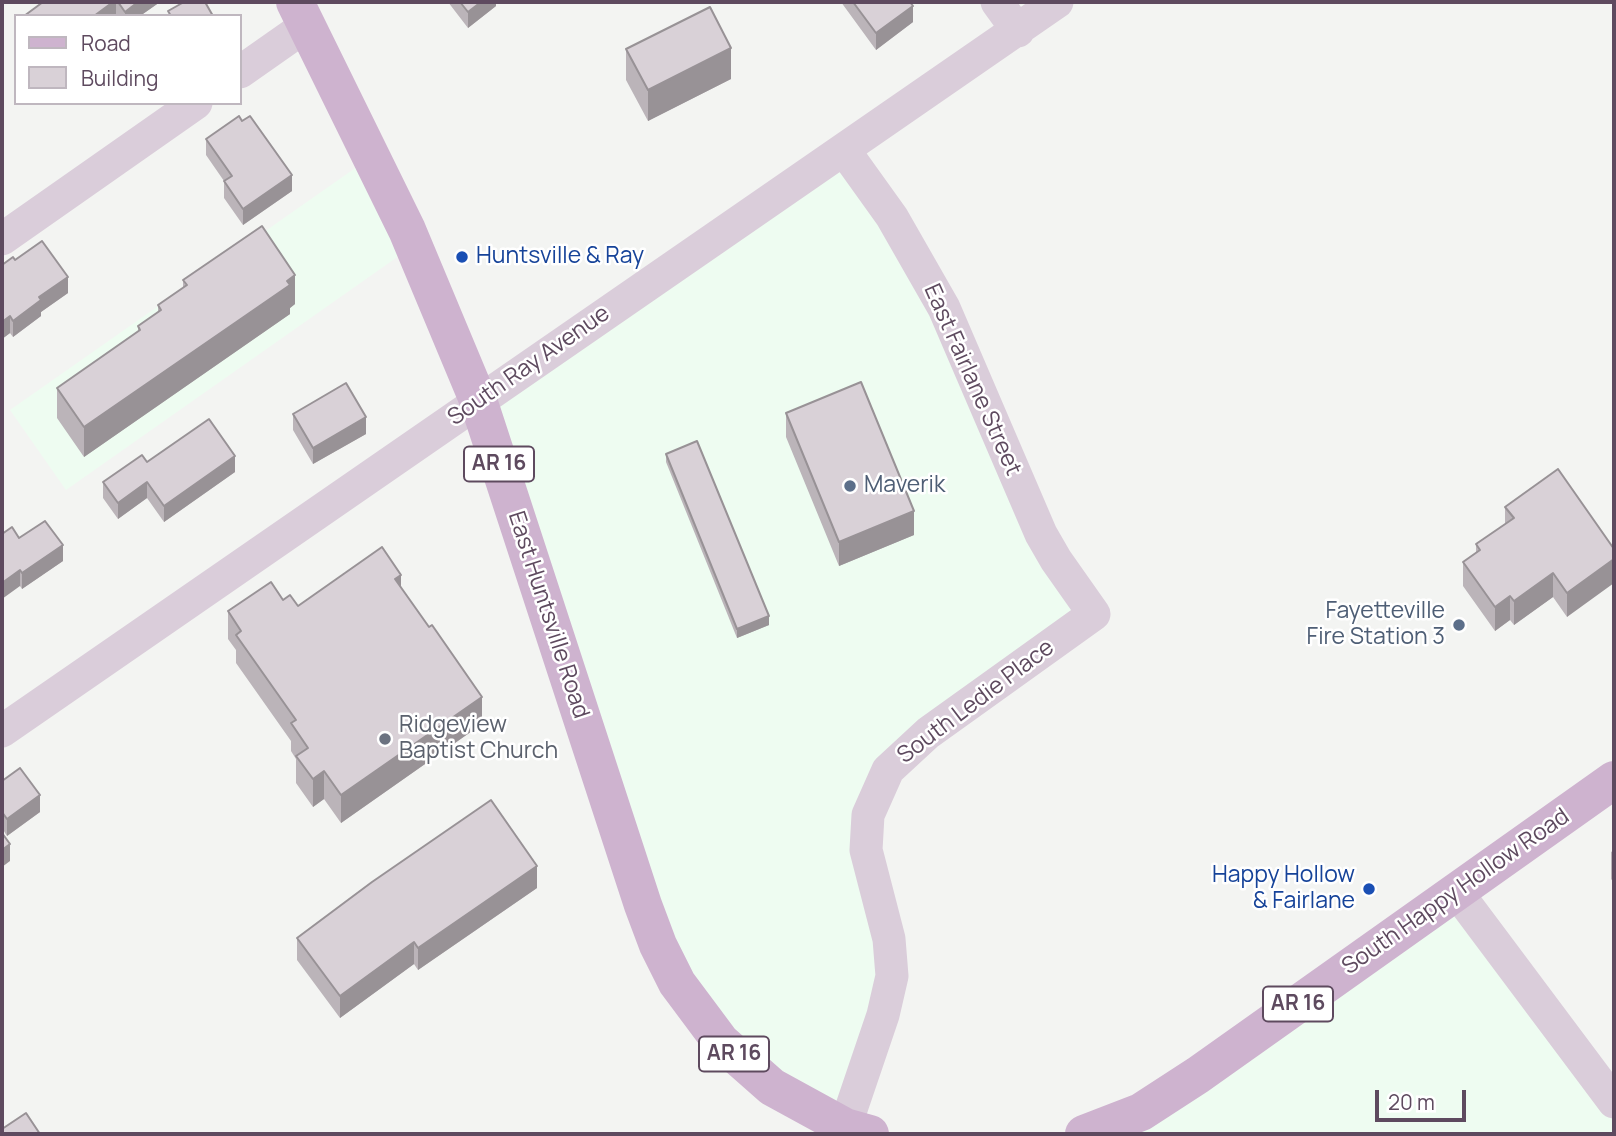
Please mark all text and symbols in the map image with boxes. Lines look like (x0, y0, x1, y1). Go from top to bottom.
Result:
legend (14, 14, 242, 105)
text: Road (81, 29, 131, 57)
text: Building (81, 64, 158, 92)
place label: Huntsville & Ray (476, 243, 644, 271)
marker: Huntsville & Ray (454, 249, 470, 265)
street label: East Fairlane Street (917, 280, 1027, 480)
street label: South Ray Avenue (443, 300, 615, 432)
road number: AR 16 (464, 447, 534, 482)
place label: Maverik (864, 472, 945, 500)
marker: Maverik (842, 478, 858, 494)
street label: East Huntsville Road (501, 508, 595, 722)
place label: Fayetteville Fire Station 3 (1307, 598, 1445, 652)
marker: Fayetteville Fire Station 3 (1451, 617, 1467, 633)
street label: South Ledie Place (892, 634, 1060, 770)
place label: Ridgeview Baptist Church (399, 712, 558, 766)
marker: Ridgeview Baptist Church (377, 731, 393, 747)
street label: South Happy Hollow Road (1337, 803, 1575, 981)
place label: Happy Hollow & Fairlane (1212, 862, 1355, 916)
marker: Happy Hollow & Fairlane (1361, 881, 1377, 897)
road number: AR 16 (1263, 986, 1333, 1021)
road number: AR 16 (699, 1036, 769, 1072)
scale bar (1378, 1076, 1469, 1120)
text: 20 m (1388, 1088, 1435, 1116)

